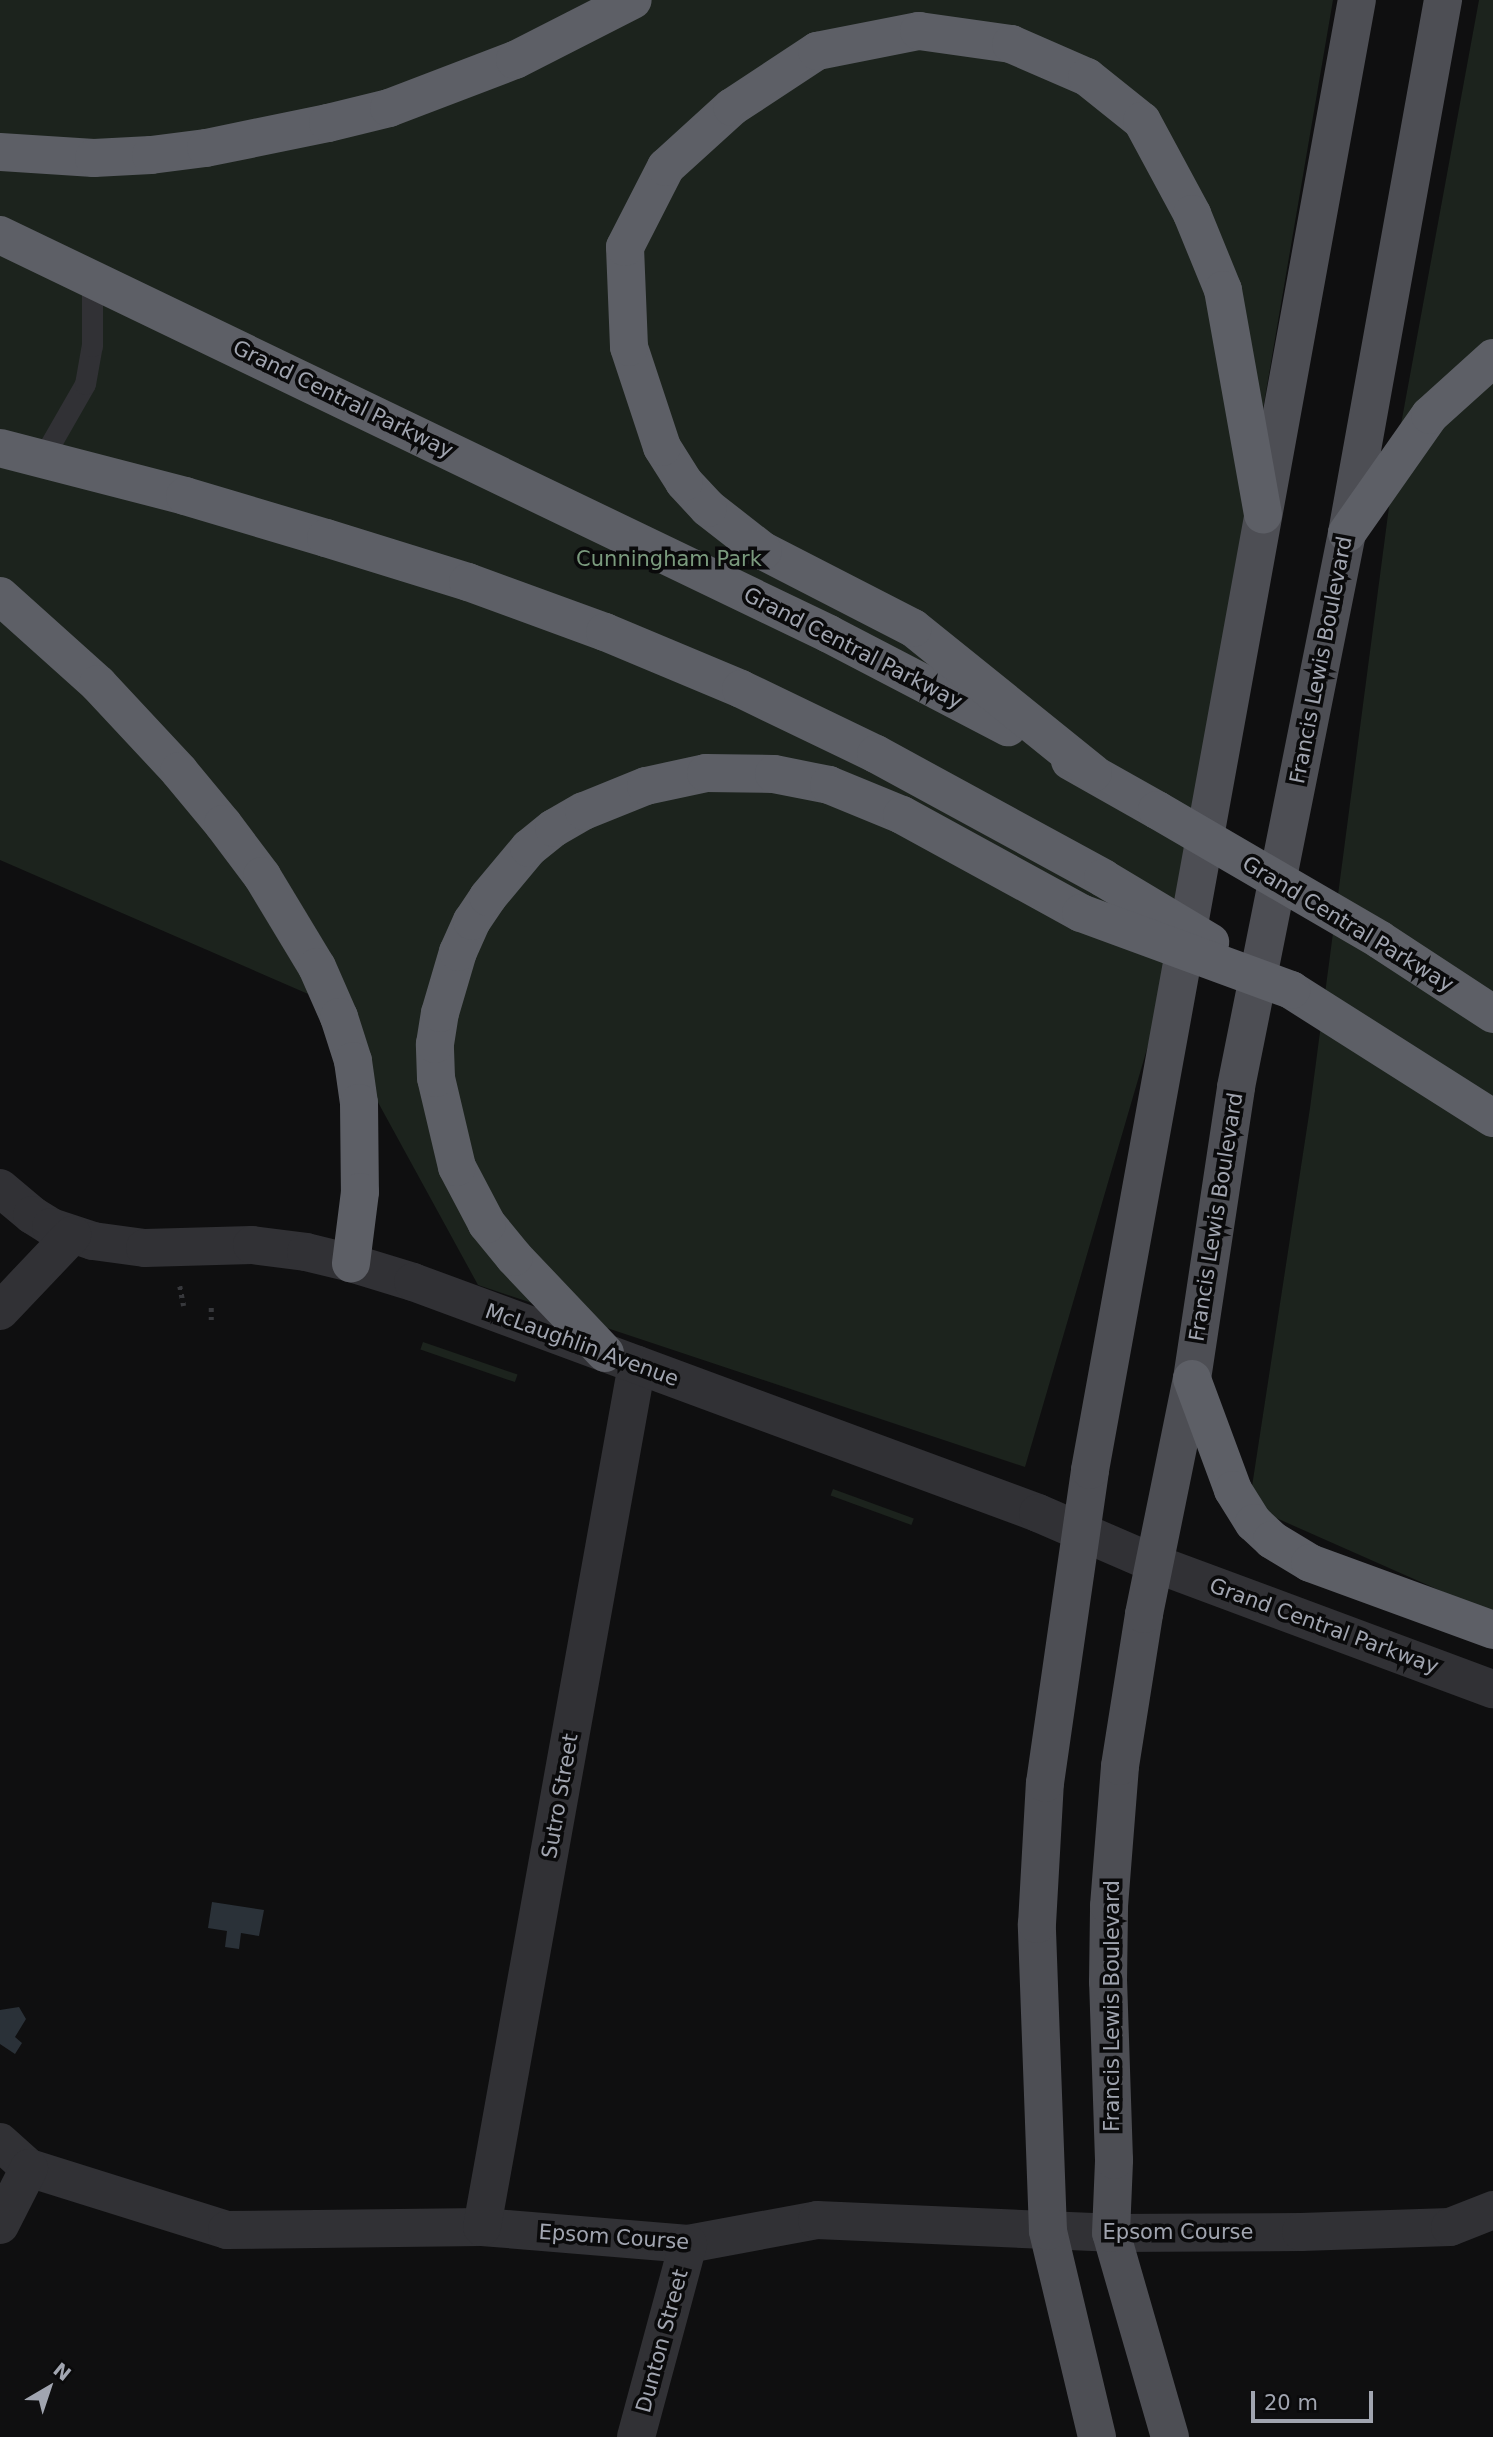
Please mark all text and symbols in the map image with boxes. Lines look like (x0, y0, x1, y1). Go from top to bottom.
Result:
street label: Grand Central Parkway (229, 335, 457, 463)
street label: Francis Lewis Boulevard (1285, 534, 1357, 786)
park label: Cunningham Park (576, 546, 762, 572)
street label: Grand Central Parkway (739, 582, 967, 714)
street label: Grand Central Parkway (1238, 851, 1458, 997)
street label: Francis Lewis Boulevard (1184, 1091, 1248, 1343)
street label: McLaughlin Avenue (482, 1298, 682, 1392)
street label: Grand Central Parkway (1206, 1573, 1442, 1679)
street label: Sutro Street (537, 1732, 583, 1860)
street label: Francis Lewis Boulevard (1099, 1880, 1125, 2132)
street label: Epsom Course (538, 2219, 690, 2255)
street label: Epsom Course (1103, 2219, 1253, 2245)
street label: Dunton Street (631, 2266, 693, 2416)
north arrow (14, 2353, 84, 2423)
text: N (49, 2358, 75, 2385)
scale bar (1255, 2378, 1378, 2422)
text: 20 m (1264, 2391, 1318, 2415)

